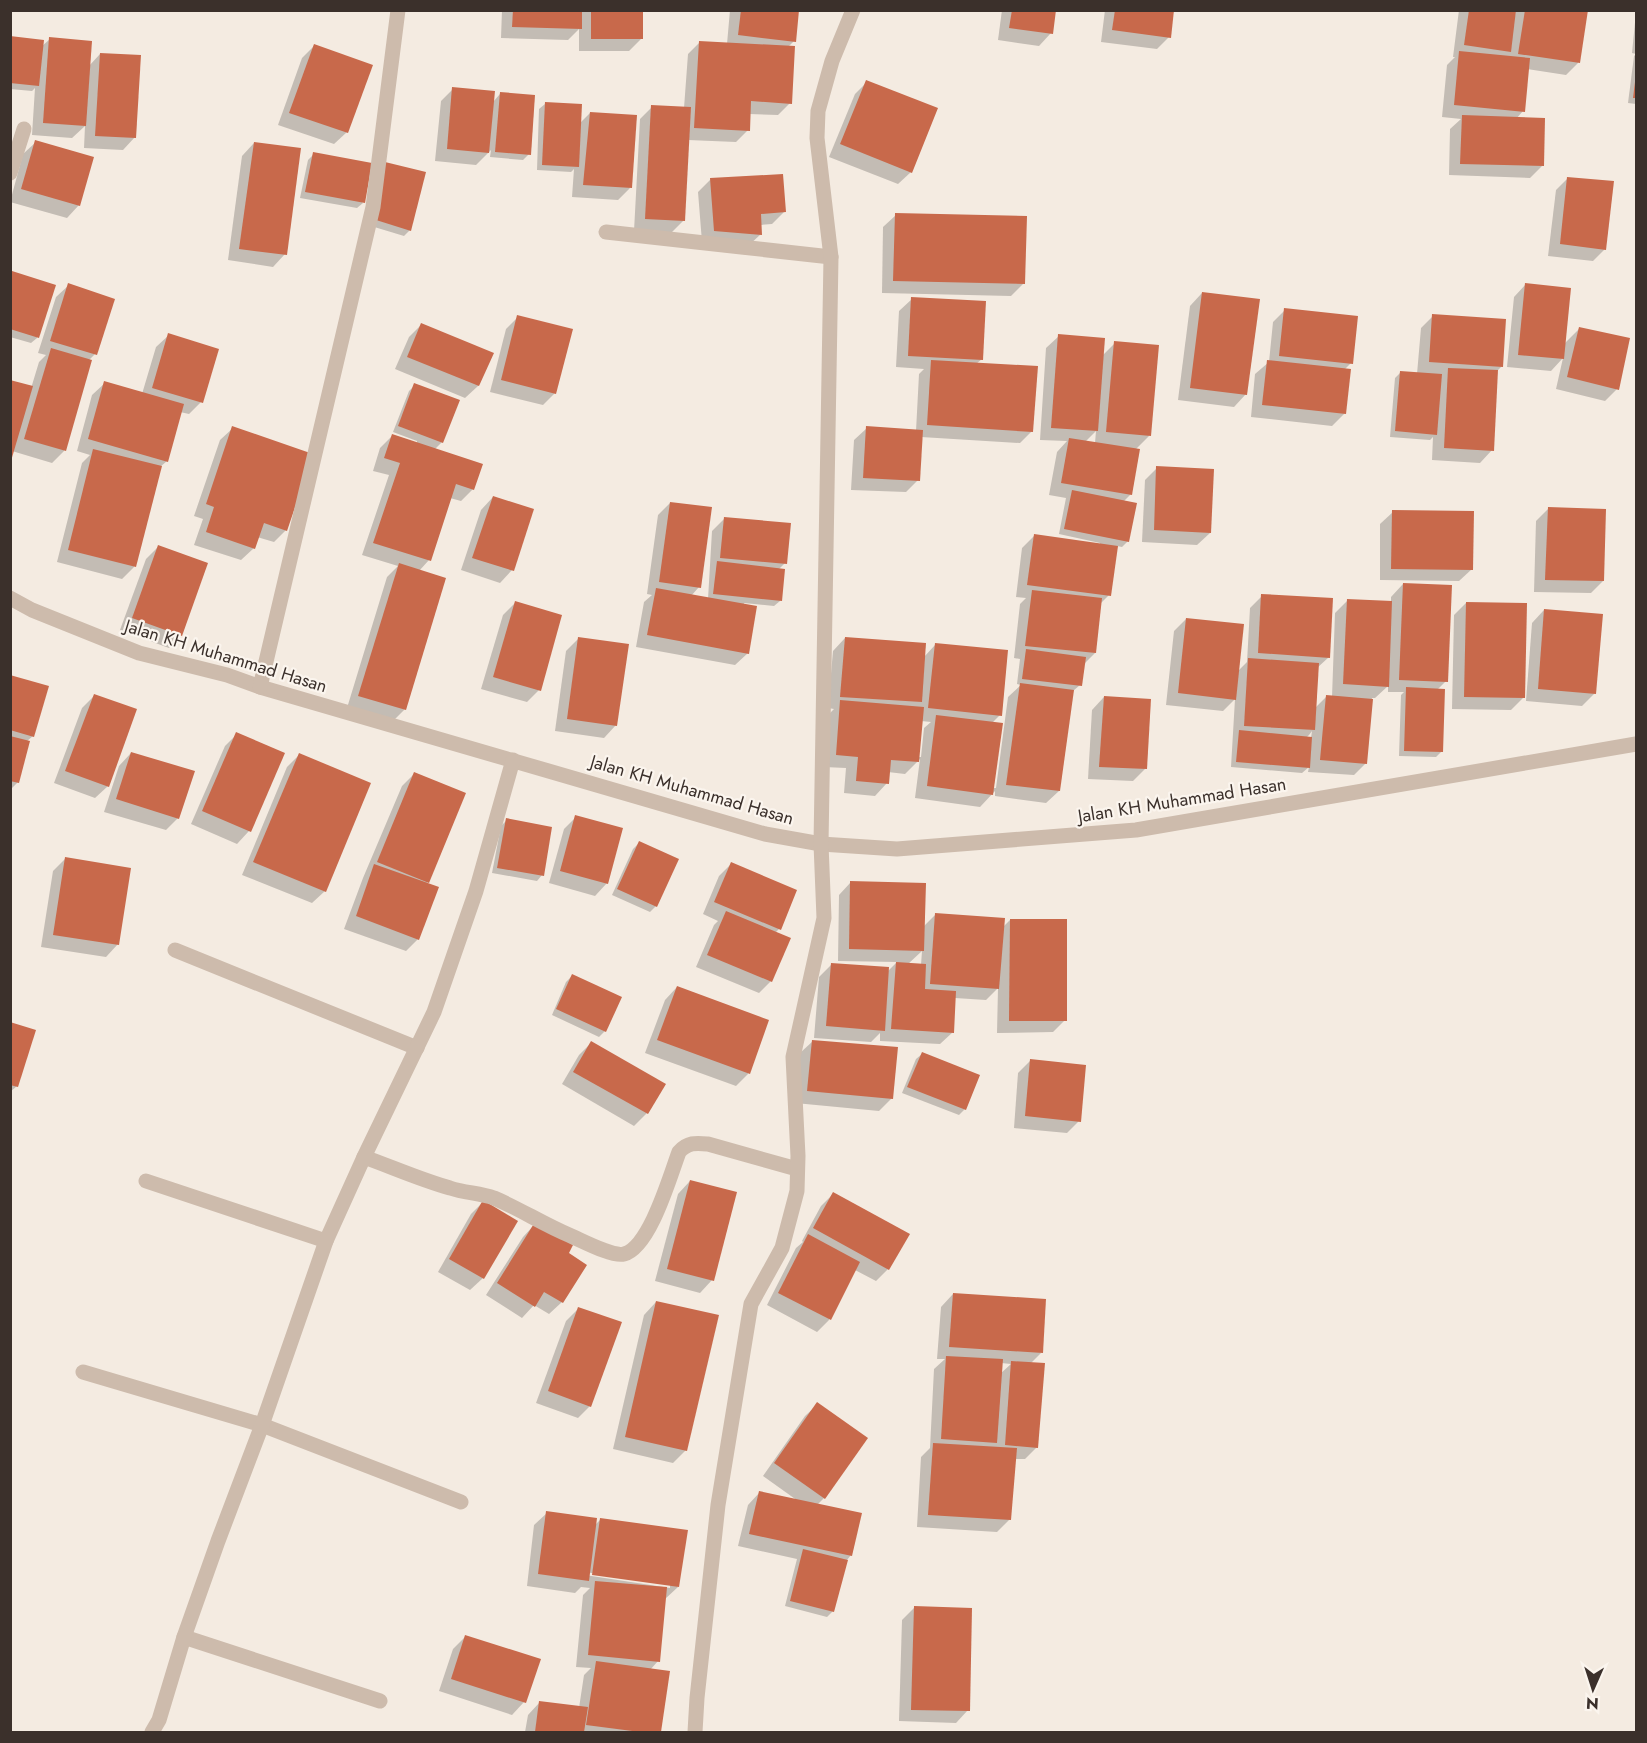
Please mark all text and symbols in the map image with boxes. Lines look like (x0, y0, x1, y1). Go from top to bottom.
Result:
street label: Jalan KH Muhammad Hasan (120, 612, 330, 699)
street label: Jalan KH Muhammad Hasan (585, 748, 797, 832)
street label: Jalan KH Muhammad Hasan (1074, 771, 1288, 830)
north arrow (1563, 1659, 1623, 1719)
text: N (1585, 1692, 1599, 1715)

